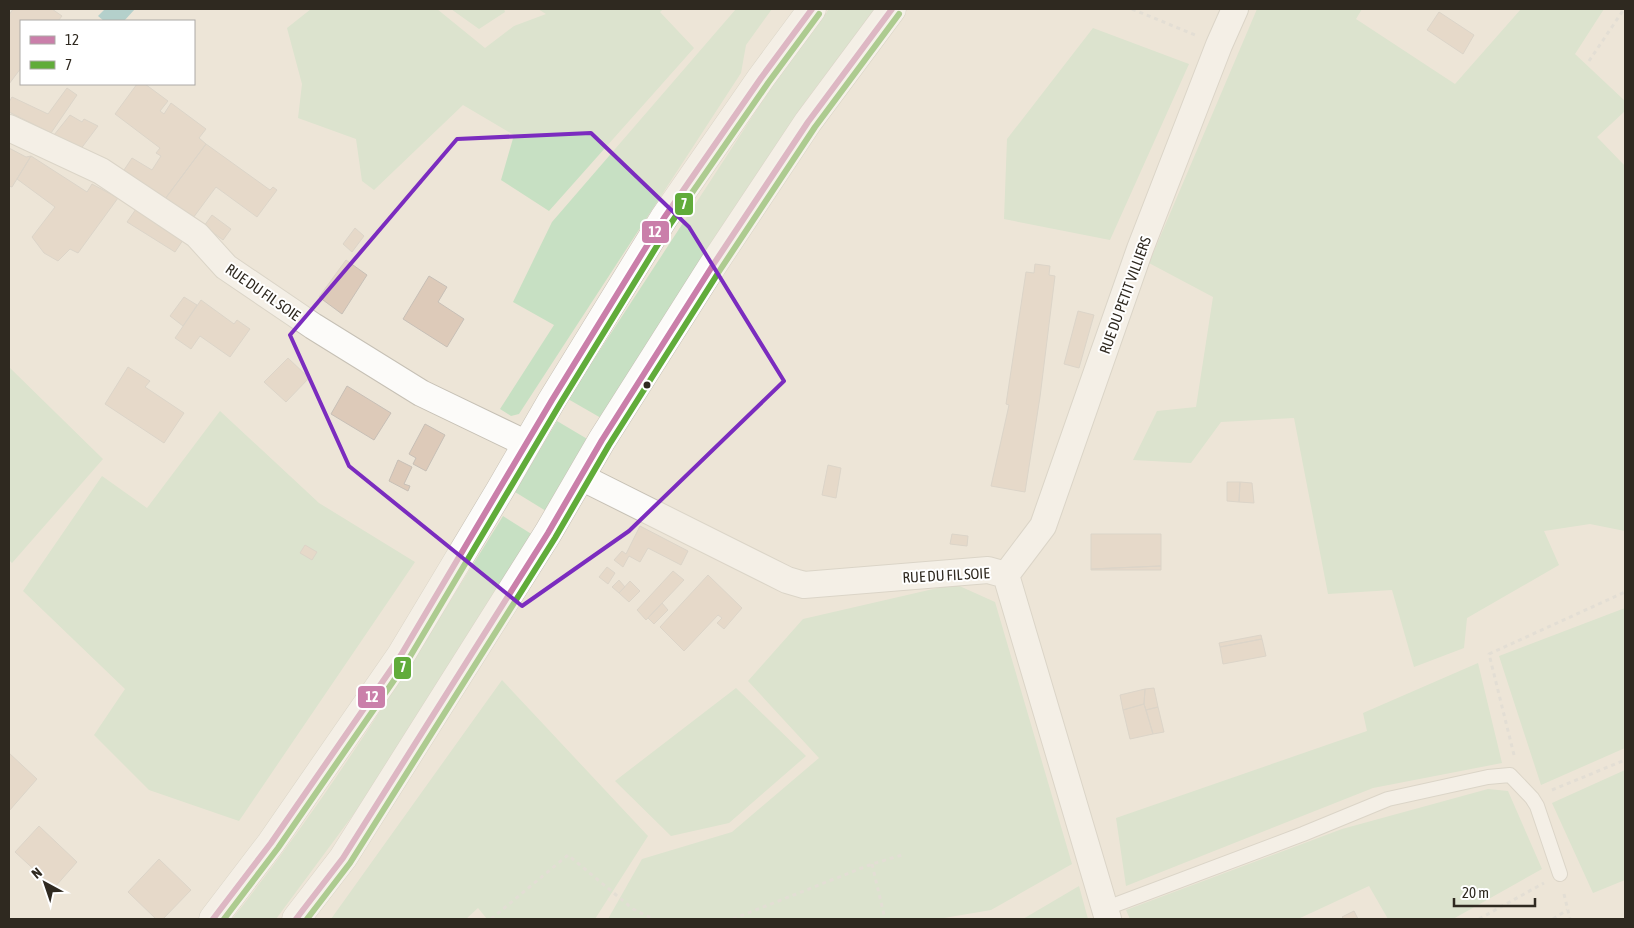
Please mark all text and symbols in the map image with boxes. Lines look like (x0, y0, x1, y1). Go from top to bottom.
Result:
legend (20, 20, 195, 85)
text: 12 (65, 31, 79, 48)
text: 7 (65, 56, 72, 73)
line badge: 7 (674, 192, 694, 216)
text: 7 (681, 196, 687, 212)
line badge: 12 (641, 220, 670, 244)
text: 12 (648, 224, 662, 240)
street label: RUE DU PETIT VILLIERS (1096, 234, 1154, 356)
street label: RUE DU FIL SOIE (222, 260, 304, 324)
unlabelled marker (642, 380, 652, 390)
street label: RUE DU FIL SOIE (902, 564, 991, 586)
line badge: 7 (393, 656, 412, 680)
text: 7 (400, 659, 406, 675)
line badge: 12 (357, 685, 386, 709)
text: 12 (365, 689, 379, 705)
north arrow (20, 858, 70, 908)
text: N (28, 864, 45, 882)
scale bar (1454, 876, 1535, 908)
text: 20 m (1462, 884, 1489, 901)

